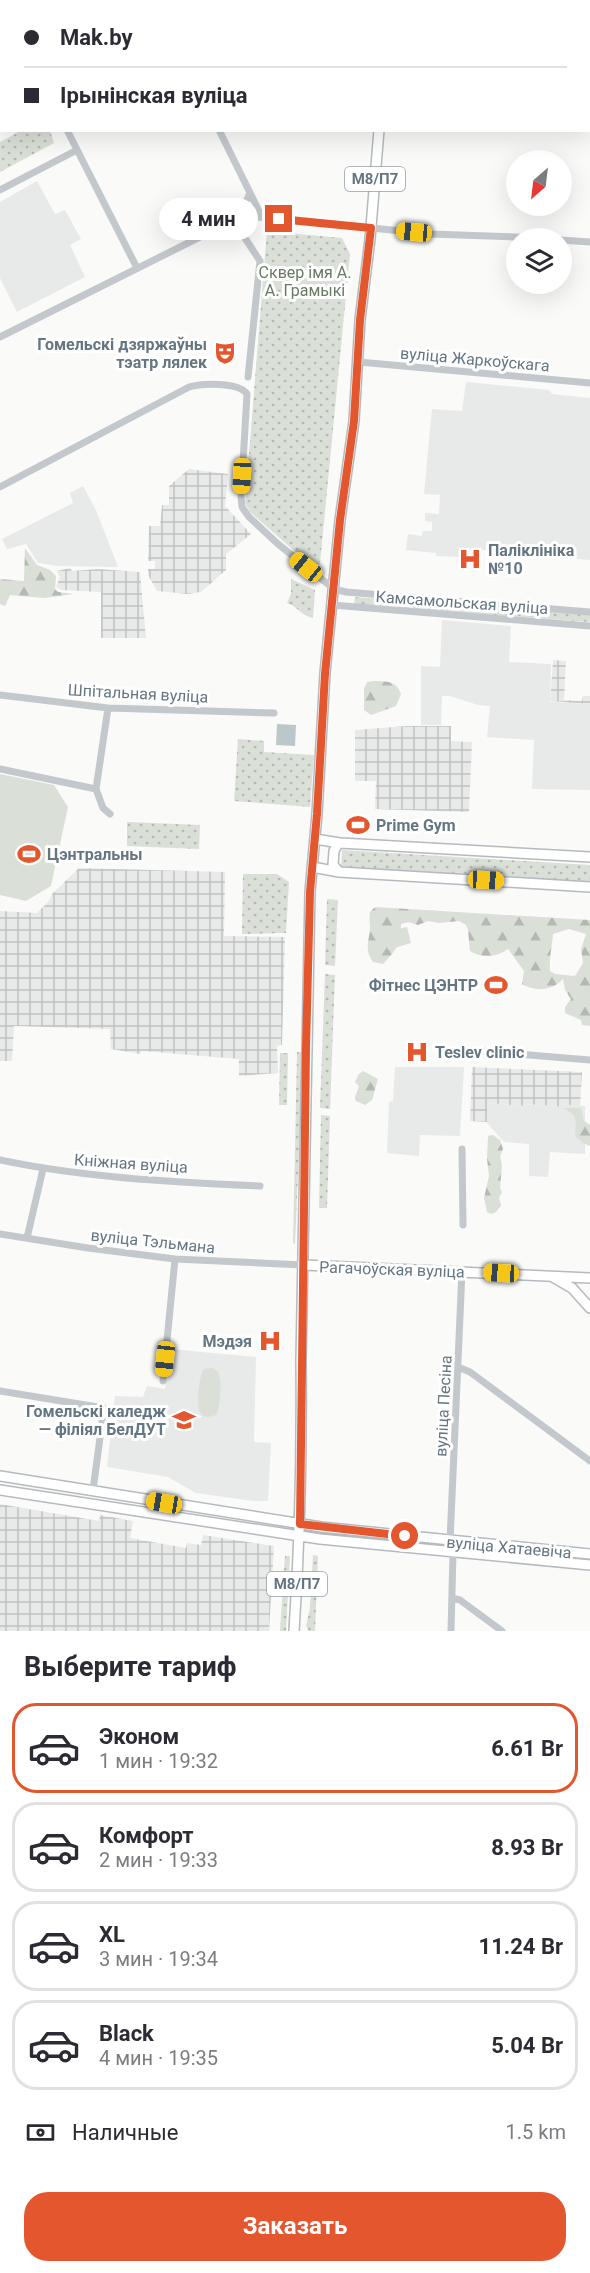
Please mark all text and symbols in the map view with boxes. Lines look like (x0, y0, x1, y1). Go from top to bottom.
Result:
text: Mak.by (60, 25, 133, 50)
text: Ірынінская вуліца (60, 83, 248, 108)
north arrow (506, 150, 572, 216)
map controls (506, 150, 572, 294)
road number: М8/П7 (345, 167, 405, 191)
callout: 4 мин (159, 198, 258, 240)
route end (265, 205, 292, 232)
text: 4 мин (181, 207, 236, 231)
car (395, 221, 433, 243)
button: layers (506, 228, 572, 294)
park label: Сквер імя А. А. Грамыкі (259, 263, 351, 300)
place label: Гомельскі дзяржаўны тэатр лялек (37, 335, 208, 372)
theatre icon: Гомельскі дзяржаўны тэатр лялек (212, 340, 238, 366)
street label: вуліца Жаркоўскага (399, 344, 550, 375)
car (232, 458, 252, 494)
place label: Паліклініка №10 (488, 541, 575, 578)
hospital icon: Паліклініка №10 (457, 546, 483, 572)
car (286, 549, 326, 585)
street label: Камсамольская вуліца (375, 587, 549, 618)
street label: Шпітальная вуліца (67, 680, 209, 707)
sports icon: Prime Gym (345, 812, 371, 838)
place label: Prime Gym (376, 816, 456, 835)
sports icon: Цэнтральны (16, 841, 42, 867)
place label: Цэнтральны (47, 845, 143, 864)
car (468, 870, 504, 890)
sports icon: Фітнес ЦЭНТР (483, 972, 509, 998)
place label: Фітнес ЦЭНТР (369, 976, 478, 995)
hospital icon: Teslev clinic (404, 1039, 430, 1065)
place label: Teslev clinic (435, 1043, 524, 1062)
street label: Кніжная вуліца (74, 1150, 188, 1177)
street label: вуліца Тэльмана (90, 1226, 216, 1257)
street label: Рагачоўская вуліца (319, 1257, 465, 1282)
car (483, 1263, 519, 1283)
hospital icon: Мэдэя (257, 1328, 283, 1354)
place label: Мэдэя (202, 1332, 252, 1351)
car (154, 1340, 176, 1378)
street label: вуліца Песіна (431, 1355, 456, 1457)
place label: Гомельскі каледж — філіял БелДУТ (26, 1402, 166, 1439)
school or university icon: Гомельскі каледж — філіял БелДУТ (171, 1407, 197, 1433)
car (145, 1491, 183, 1515)
route start (391, 1522, 418, 1549)
street label: вуліца Хатаевіча (446, 1533, 572, 1562)
road number: М8/П7 (267, 1572, 327, 1596)
text: Выберите тариф (24, 1651, 236, 1683)
icon: car (27, 1721, 81, 1775)
text: Эконом (99, 1724, 179, 1749)
text: 6.61 Br (491, 1736, 563, 1761)
text: 1 мин · 19:32 (99, 1749, 218, 1773)
icon: car (27, 1820, 81, 1874)
text: Комфорт (99, 1823, 194, 1848)
text: 8.93 Br (491, 1835, 563, 1860)
text: 2 мин · 19:33 (99, 1848, 218, 1872)
icon: car (27, 1919, 81, 1973)
text: XL (99, 1922, 125, 1947)
text: 11.24 Br (479, 1934, 563, 1959)
text: 3 мин · 19:34 (99, 1947, 218, 1971)
icon: car (27, 2018, 81, 2072)
text: Black (99, 2021, 154, 2046)
text: 5.04 Br (491, 2033, 563, 2058)
text: 4 мин · 19:35 (99, 2046, 218, 2070)
icon: cash (24, 2116, 57, 2149)
text: Наличные (72, 2120, 178, 2145)
text: 1.5 km (506, 2120, 566, 2144)
button: Заказать (24, 2192, 566, 2261)

